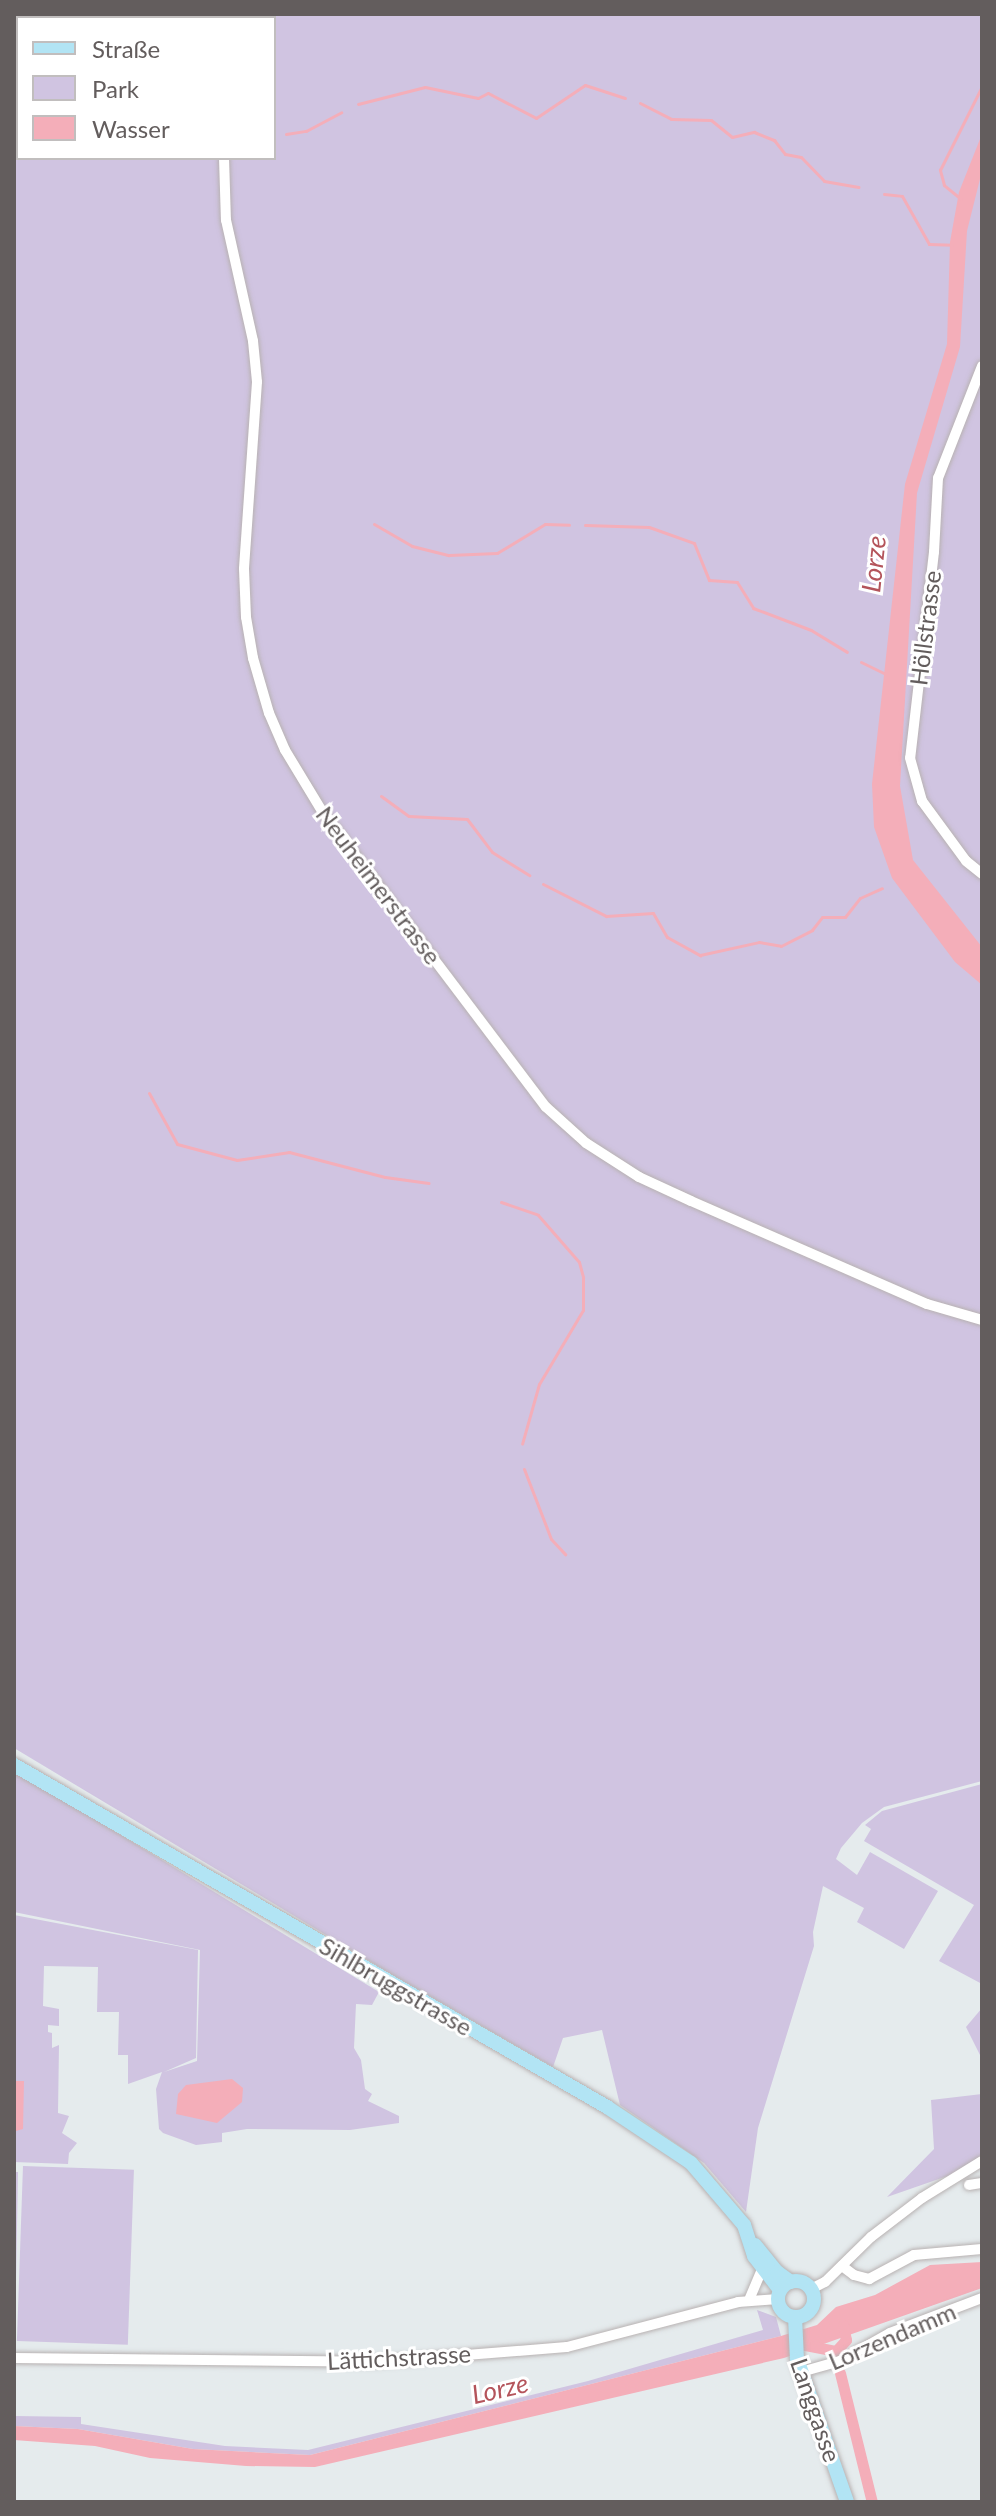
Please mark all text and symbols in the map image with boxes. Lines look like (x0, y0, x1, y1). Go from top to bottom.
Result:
legend (16, 16, 276, 160)
text: Straße (92, 34, 160, 63)
text: Park (92, 74, 139, 103)
text: Wasser (92, 114, 170, 143)
water label: Lorze (856, 534, 892, 594)
street label: Höllstrasse (904, 569, 946, 687)
street label: Neuheimerstrasse (310, 801, 448, 969)
street label: Sihlbruggstrasse (315, 1931, 477, 2041)
street label: Lorzendamm (824, 2296, 960, 2376)
street label: Lättichstrasse (326, 2339, 472, 2375)
street label: Langgasse (785, 2354, 847, 2466)
water label: Lorze (469, 2367, 531, 2411)

